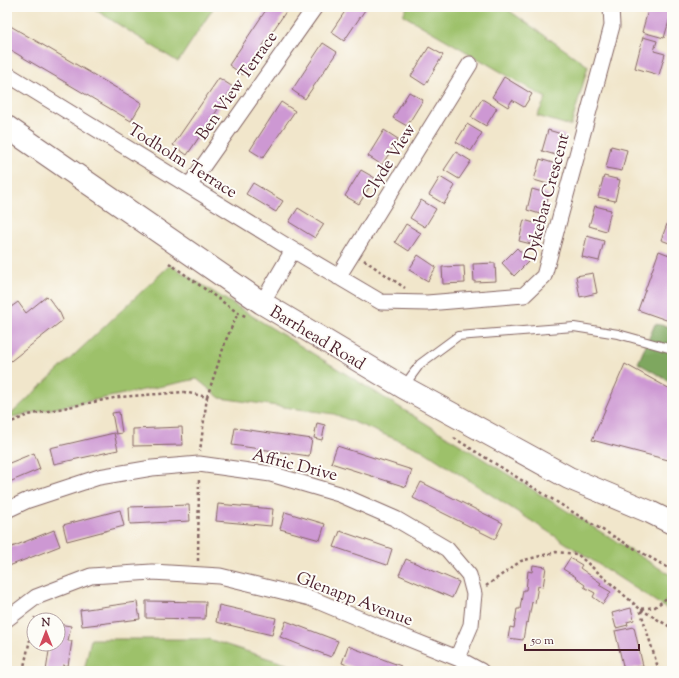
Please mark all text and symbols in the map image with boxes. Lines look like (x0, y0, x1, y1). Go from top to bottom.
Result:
street label: Ben View Terrace (191, 27, 284, 146)
street label: Todholm Terrace (123, 118, 241, 205)
street label: Clyde View (357, 119, 423, 205)
street label: Dykebar Crescent (519, 131, 577, 264)
street label: Barrhead Road (265, 301, 370, 377)
street label: Affric Drive (249, 444, 340, 488)
street label: Glenapp Avenue (292, 567, 416, 633)
north arrow (26, 612, 66, 652)
text: N (41, 615, 51, 631)
scale bar (525, 626, 639, 652)
text: 50 m (530, 632, 554, 650)

